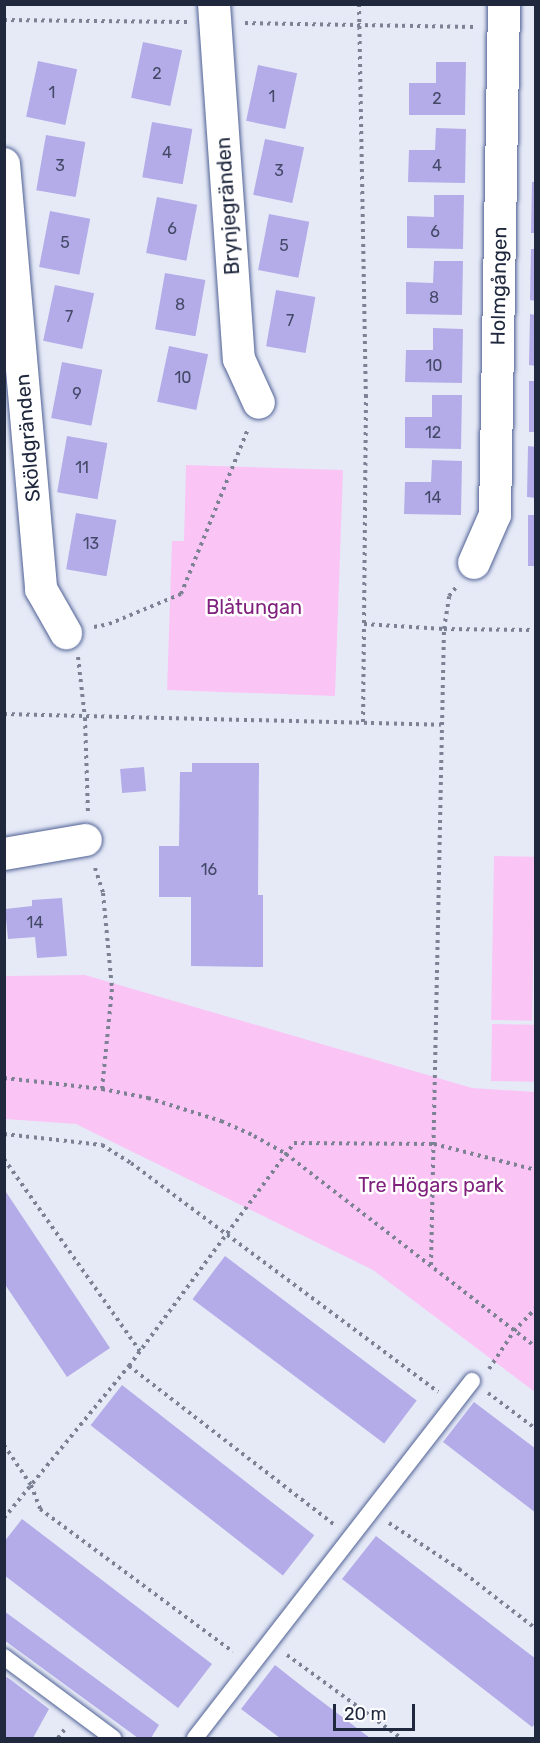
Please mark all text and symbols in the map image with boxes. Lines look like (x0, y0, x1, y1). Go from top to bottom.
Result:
house number: 2 (152, 64, 162, 84)
house number: 1 (49, 83, 55, 103)
house number: 1 (269, 87, 275, 107)
house number: 2 (432, 89, 442, 109)
street label: Brynjegränden (211, 136, 245, 276)
house number: 4 (162, 143, 172, 163)
house number: 3 (55, 156, 65, 176)
house number: 4 (432, 156, 442, 176)
house number: 3 (274, 161, 284, 181)
house number: 6 (167, 219, 177, 239)
house number: 6 (430, 222, 440, 242)
street label: Holmgången (486, 226, 512, 346)
house number: 5 (60, 233, 70, 253)
house number: 5 (279, 236, 289, 256)
house number: 8 (429, 288, 439, 308)
house number: 8 (175, 295, 185, 315)
house number: 7 (65, 307, 73, 327)
house number: 7 (286, 311, 294, 331)
house number: 10 (425, 356, 443, 376)
house number: 10 (174, 368, 192, 388)
street label: Sköldgränden (10, 373, 46, 503)
house number: 9 (72, 384, 82, 404)
house number: 12 (425, 423, 441, 443)
house number: 11 (75, 458, 89, 478)
house number: 14 (425, 488, 441, 508)
house number: 13 (83, 534, 99, 554)
park label: Blåtungan (206, 595, 302, 619)
house number: 16 (201, 860, 217, 880)
house number: 14 (27, 913, 43, 933)
park label: Tre Högars park (358, 1173, 504, 1197)
scale bar (336, 1692, 418, 1730)
text: 20 m (344, 1703, 386, 1725)

